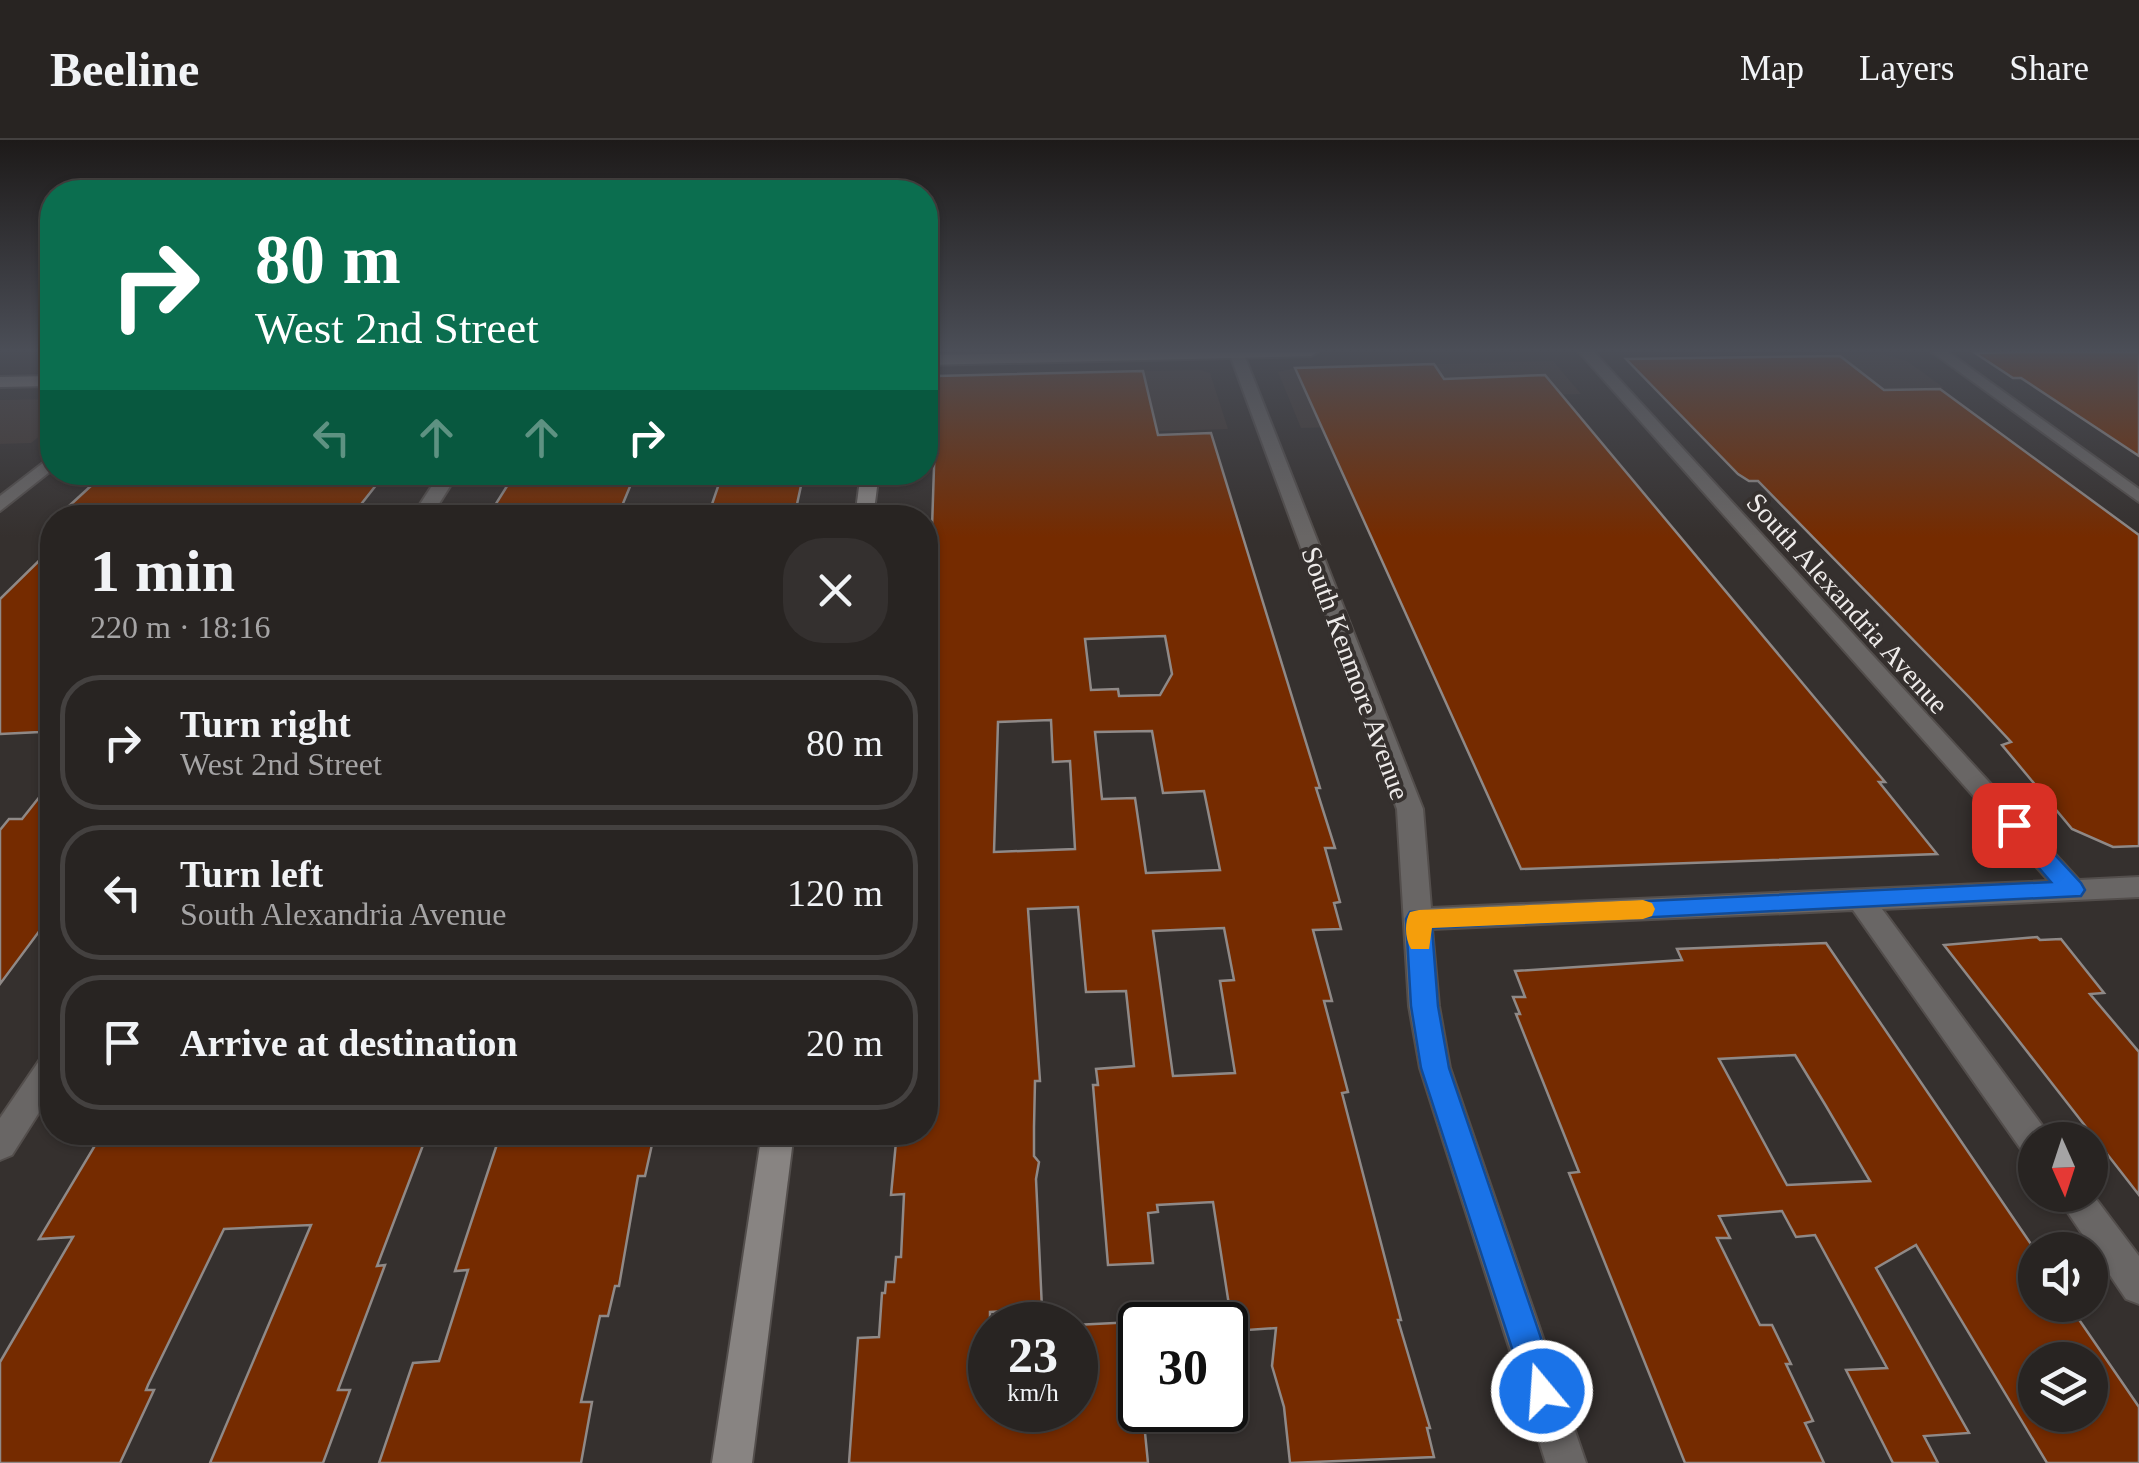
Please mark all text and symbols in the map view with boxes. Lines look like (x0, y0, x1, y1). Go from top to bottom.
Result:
text: Beeline (50, 43, 199, 96)
text: Map (1740, 49, 1804, 88)
text: Layers (1859, 49, 1954, 88)
text: Share (2009, 49, 2089, 88)
icon: right (90, 220, 220, 350)
text: 80 m (255, 221, 401, 298)
text: West 2nd Street (255, 303, 539, 353)
icon: left (304, 410, 359, 465)
icon: ahead (409, 410, 464, 465)
icon: ahead (514, 410, 569, 465)
icon: right (619, 410, 674, 465)
street label: South Alexandria Avenue (1741, 487, 1955, 720)
text: 1 min (90, 538, 235, 604)
button: close (783, 538, 888, 643)
street label: South Kenmore Avenue (1295, 542, 1416, 804)
text: 220 m · 18:16 (90, 609, 270, 645)
text: Turn right (180, 703, 351, 745)
icon: right (95, 715, 150, 770)
text: 80 m (806, 722, 883, 764)
text: West 2nd Street (180, 746, 382, 782)
pin (1972, 783, 2057, 868)
icon: arrive (1987, 798, 2042, 853)
text: Turn left (180, 853, 323, 895)
icon: left (95, 865, 150, 920)
text: 120 m (787, 872, 883, 914)
text: South Alexandria Avenue (180, 896, 506, 932)
icon: arrive (95, 1015, 150, 1070)
text: Arrive at destination (180, 1022, 518, 1064)
text: 20 m (806, 1022, 883, 1064)
north arrow (2018, 1122, 2108, 1212)
map controls (2018, 1122, 2108, 1432)
button: sound (2018, 1232, 2108, 1322)
speed limit sign: 30 (1118, 1302, 1248, 1432)
text: 23 (1008, 1327, 1058, 1383)
position arrow (1490, 1339, 1594, 1443)
button: layers (2018, 1342, 2108, 1432)
text: km/h (1007, 1379, 1059, 1406)

